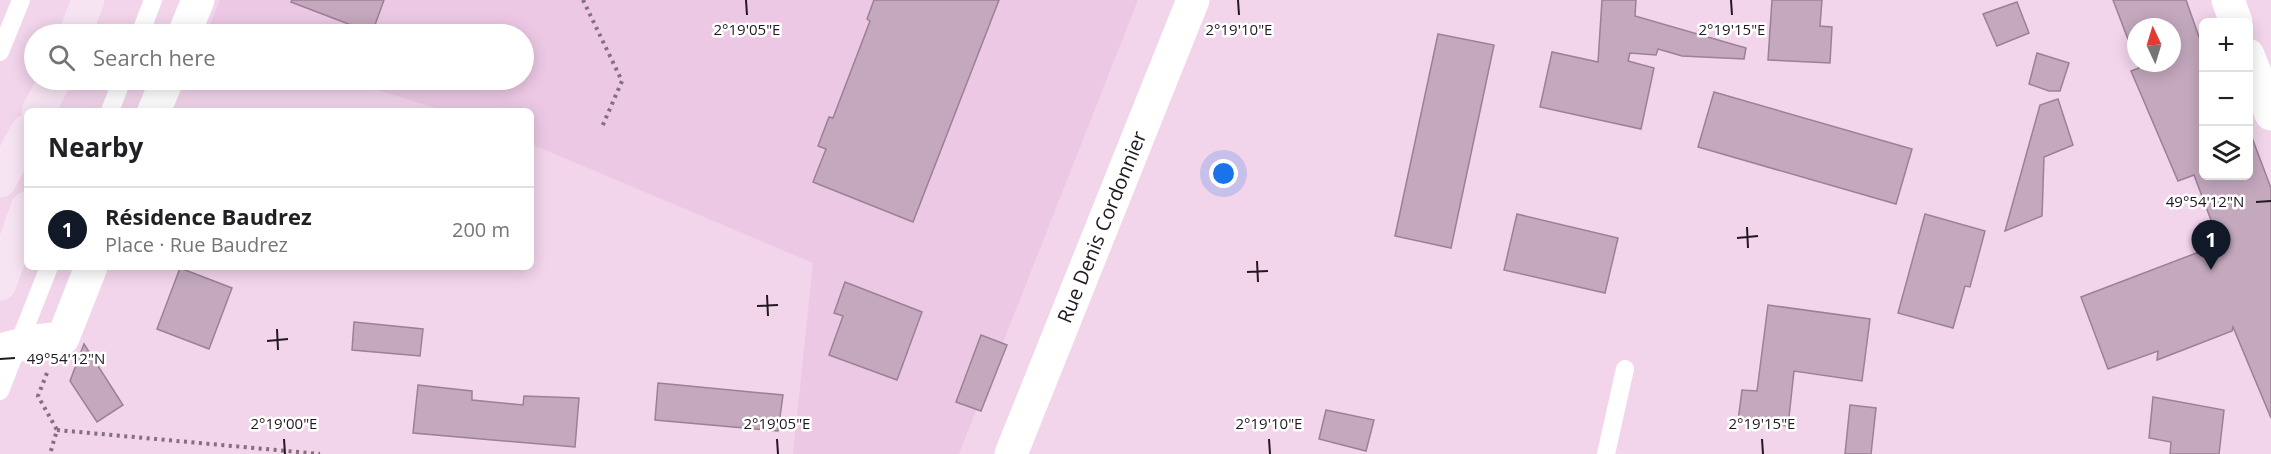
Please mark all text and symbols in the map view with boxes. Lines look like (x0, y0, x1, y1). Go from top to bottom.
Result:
north arrow (2127, 18, 2181, 72)
map controls (2199, 18, 2253, 180)
button: + (2199, 18, 2253, 72)
text: 2°19'05"E (714, 19, 780, 39)
text: 2°19'10"E (1206, 19, 1272, 39)
text: 2°19'15"E (1699, 19, 1765, 39)
search box (24, 24, 534, 90)
icon: search (45, 41, 78, 74)
text: Search here (93, 42, 216, 72)
button: − (2199, 72, 2253, 126)
button: layers (2199, 126, 2253, 180)
street label: Rue Denis Cordonnier (1051, 127, 1152, 327)
text: Nearby (48, 129, 143, 165)
your location (1209, 159, 1238, 188)
text: 49°54'12"N (2166, 191, 2244, 211)
text: Résidence Baudrez (105, 201, 312, 231)
text: 1 (62, 216, 73, 243)
text: 200 m (452, 216, 510, 243)
pin: 1 (2192, 220, 2230, 270)
text: Place · Rue Baudrez (105, 231, 288, 258)
text: 49°54'12"N (27, 348, 105, 368)
text: 2°19'00"E (251, 413, 317, 433)
text: 2°19'05"E (744, 413, 810, 433)
text: 2°19'10"E (1236, 413, 1302, 433)
text: 2°19'15"E (1729, 413, 1795, 433)

